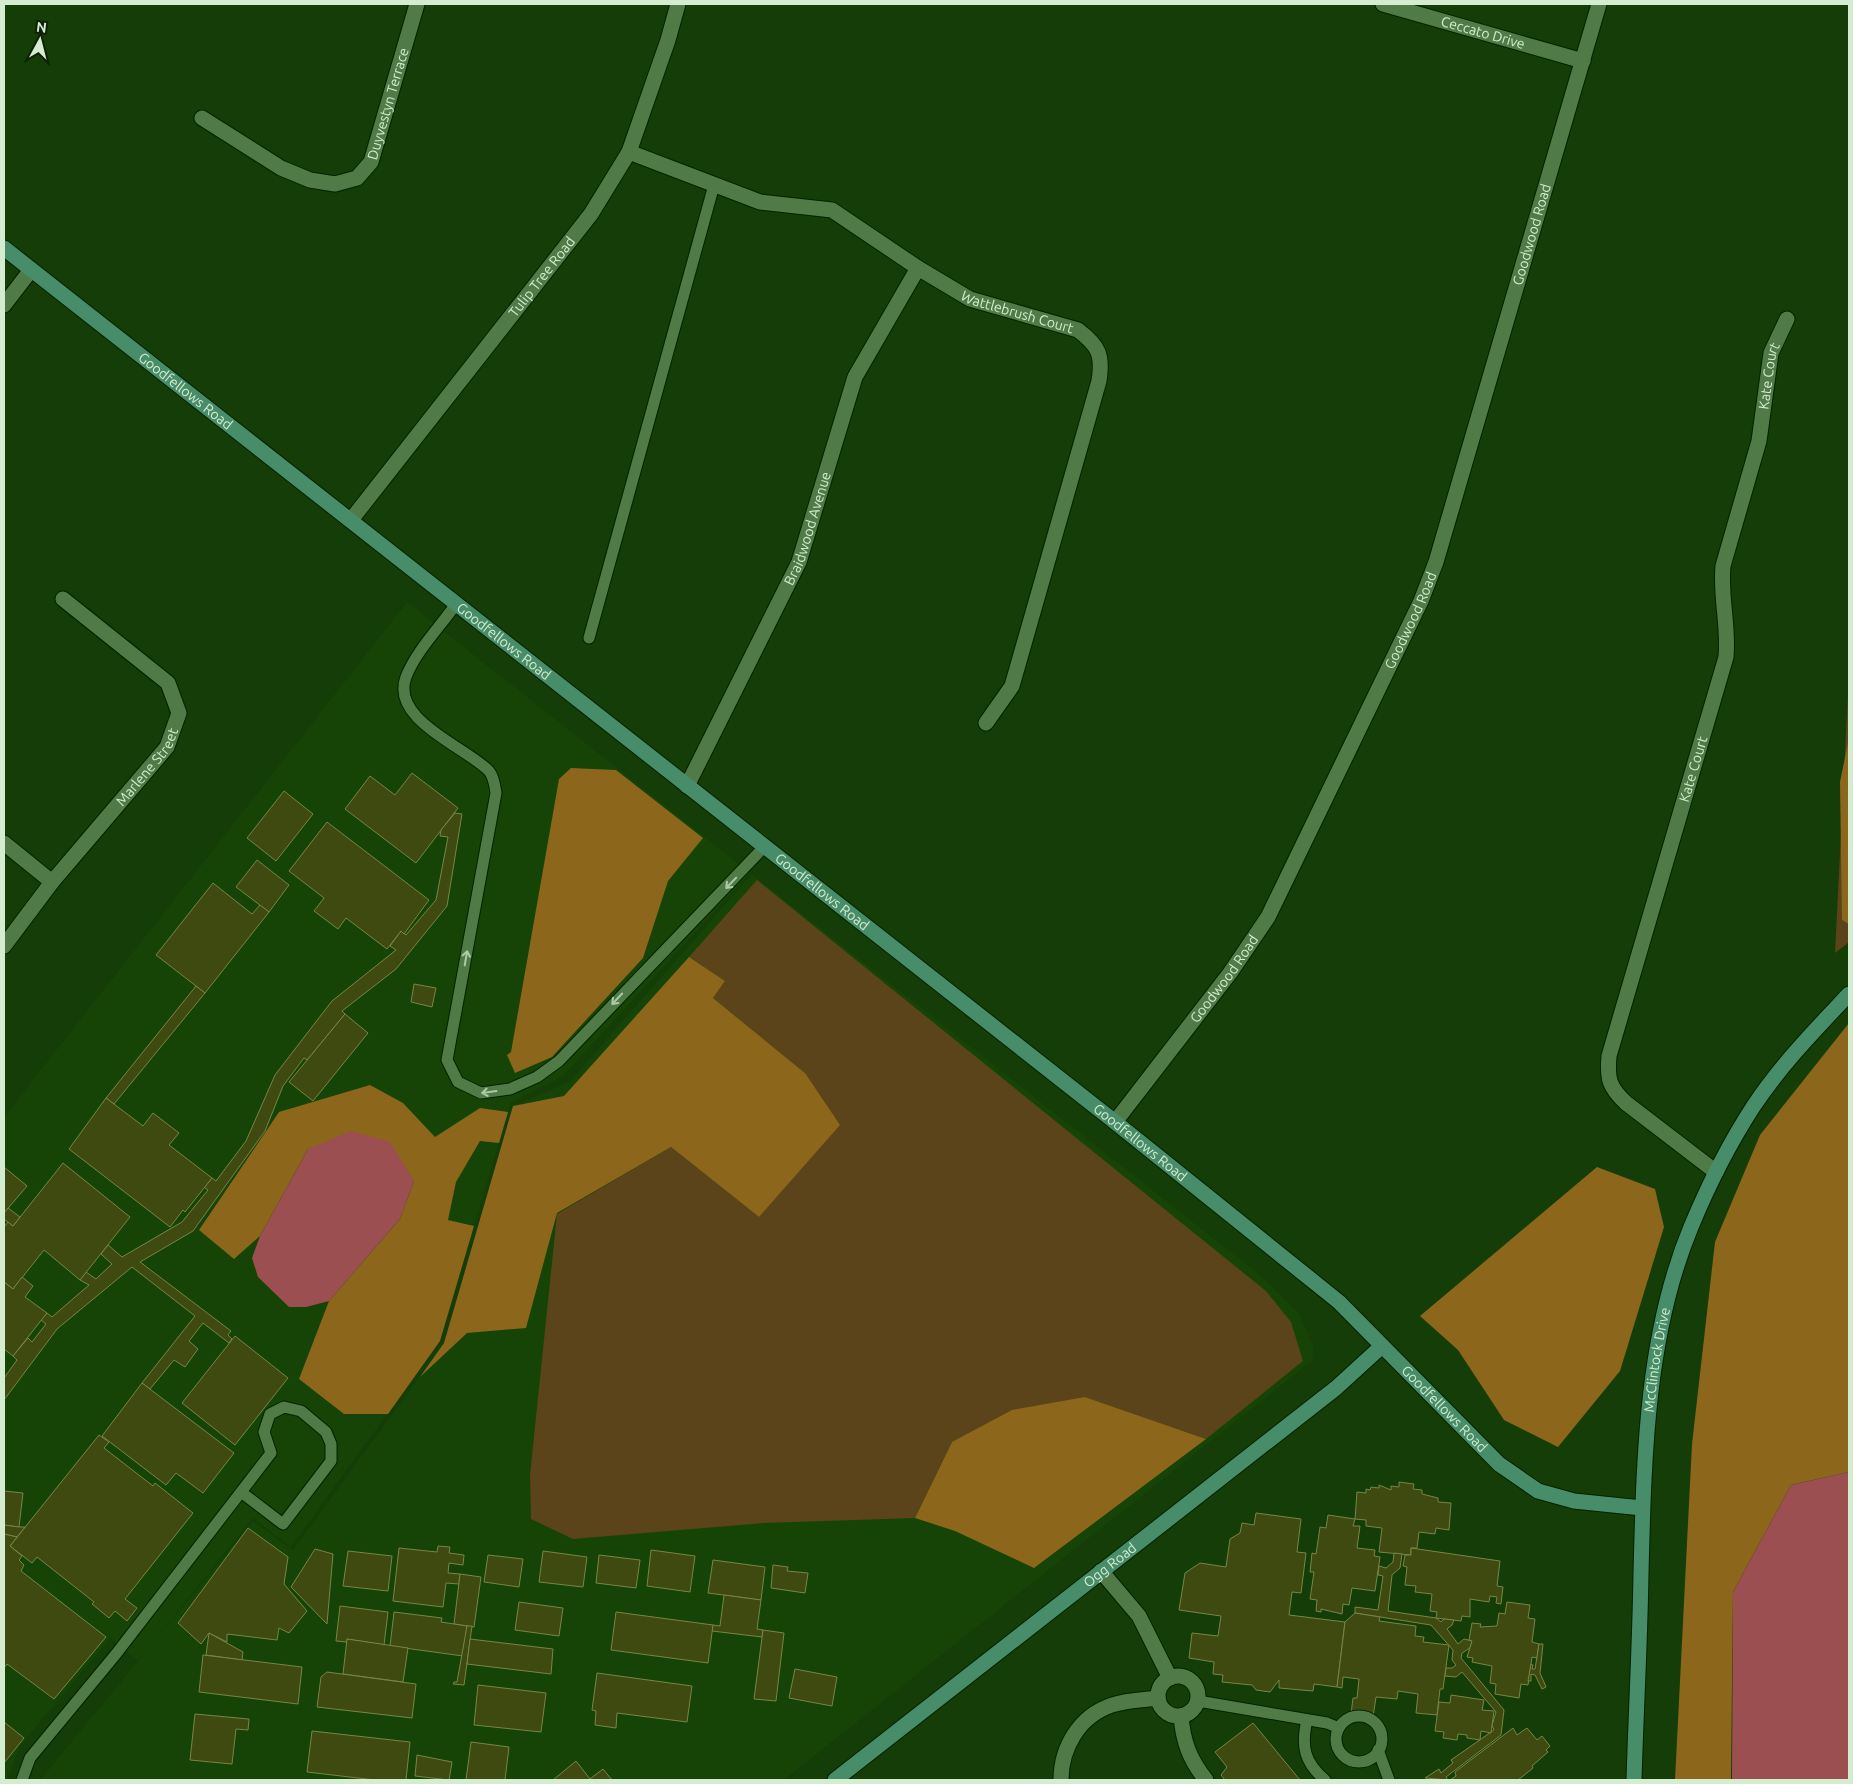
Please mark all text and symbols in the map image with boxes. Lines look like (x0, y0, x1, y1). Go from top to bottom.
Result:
street label: Ceccato Drive (1439, 13, 1527, 52)
north arrow (15, 15, 65, 65)
text: N (35, 19, 48, 36)
street label: Duyvestyn Terrace (364, 46, 412, 162)
street label: Goodwood Road (1509, 182, 1554, 287)
street label: Tulip Tree Road (505, 234, 578, 320)
street label: Wattlebrush Court (958, 287, 1076, 336)
street label: Kate Court (1755, 339, 1783, 410)
street label: Goodfellows Road (135, 349, 236, 433)
street label: Braidwood Avenue (781, 470, 834, 588)
street label: Goodwood Road (1381, 570, 1439, 671)
street label: Goodfellows Road (454, 599, 554, 683)
street label: Marlene Street (113, 725, 181, 809)
street label: Kate Court (1676, 734, 1710, 804)
street label: Goodfellows Road (772, 850, 872, 933)
one-way arrow (725, 876, 737, 888)
street label: Goodwood Road (1187, 932, 1261, 1026)
one-way arrow (462, 950, 471, 966)
one-way arrow (611, 993, 623, 1006)
one-way arrow (482, 1087, 498, 1097)
street label: Goodfellows Road (1090, 1100, 1190, 1185)
street label: McClintock Drive (1641, 1306, 1673, 1413)
street label: Goodfellows Road (1398, 1362, 1491, 1455)
street label: Ogg Road (1080, 1539, 1139, 1591)

